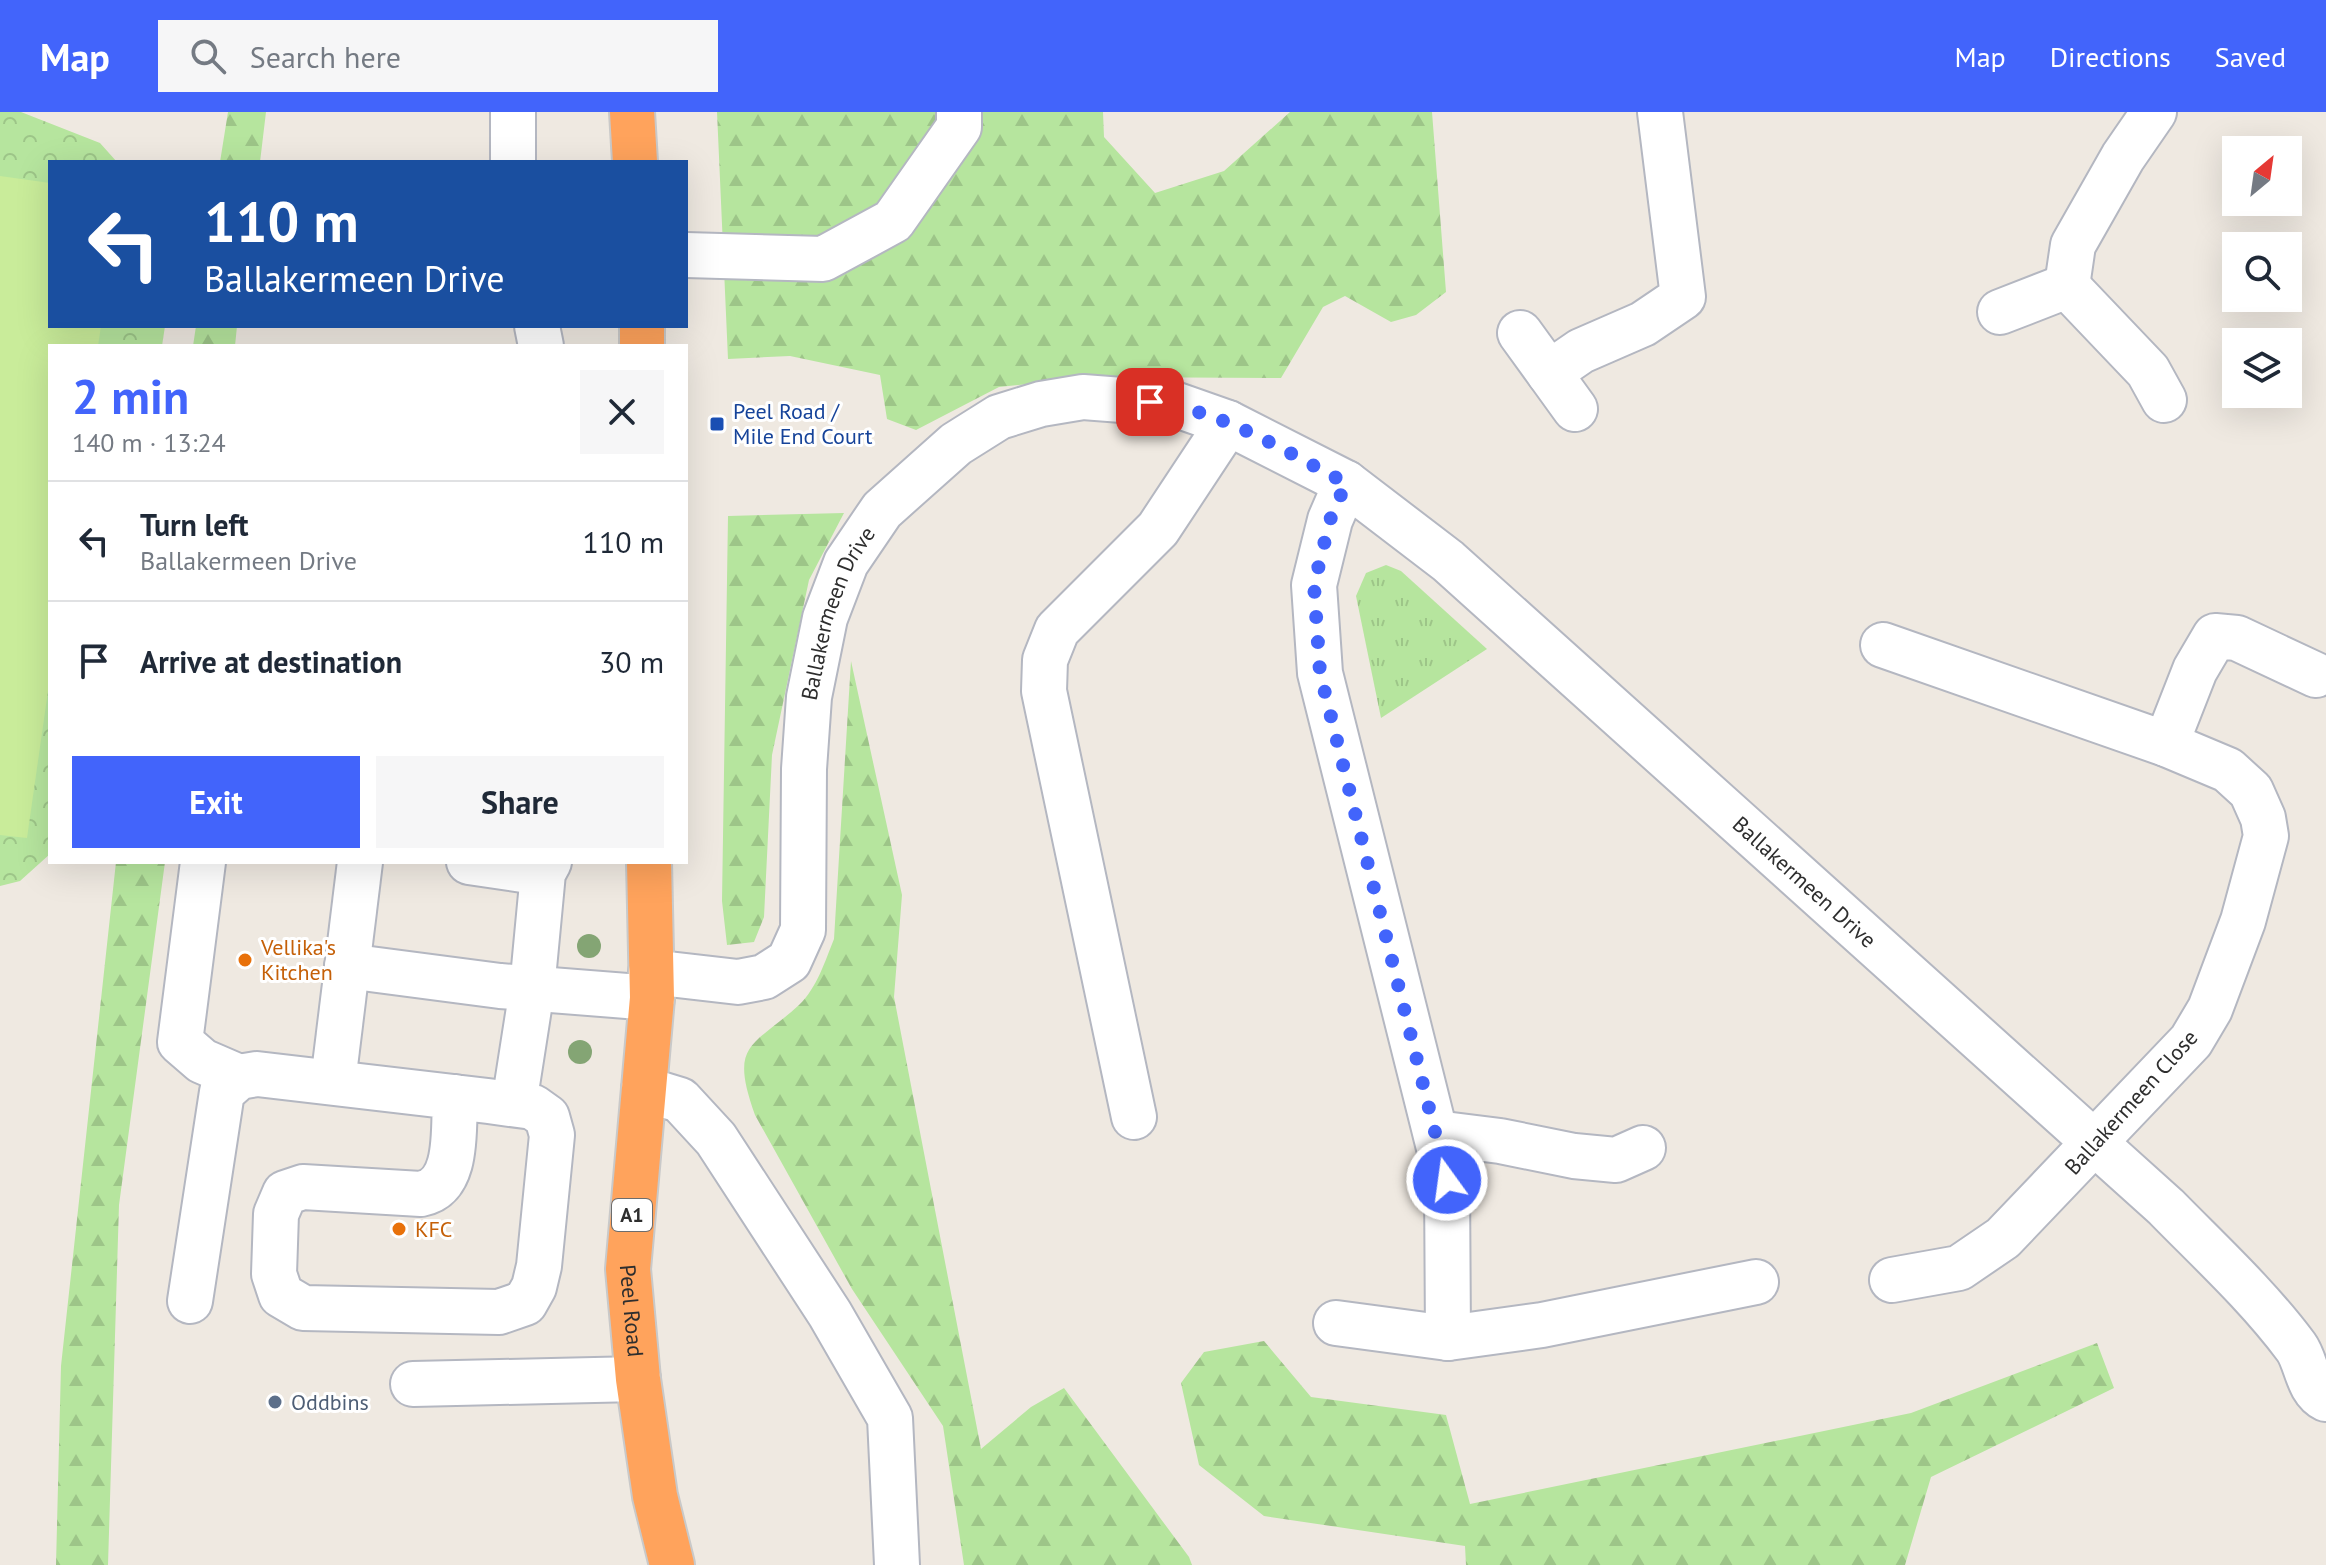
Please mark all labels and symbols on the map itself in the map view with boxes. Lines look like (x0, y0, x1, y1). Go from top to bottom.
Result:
north arrow (2222, 136, 2302, 216)
pin (1116, 368, 1184, 436)
place label: Peel Road / Mile End Court (733, 397, 873, 450)
marker: Peel Road / Mile End Court (708, 415, 726, 433)
street label: Ballakermeen Drive (795, 521, 881, 703)
street label: Ballakermeen Drive (1727, 810, 1882, 954)
place label: Vellika's Kitchen (260, 933, 336, 986)
marker: Vellika's Kitchen (236, 951, 254, 969)
street label: Ballakermeen Close (2059, 1024, 2203, 1180)
position arrow (1405, 1138, 1489, 1222)
road number: A1 (612, 1199, 652, 1231)
place label: KFC (415, 1215, 452, 1243)
marker: KFC (390, 1220, 408, 1238)
street label: Peel Road (614, 1263, 650, 1358)
place label: Oddbins (291, 1388, 369, 1416)
marker: Oddbins (266, 1393, 284, 1411)

